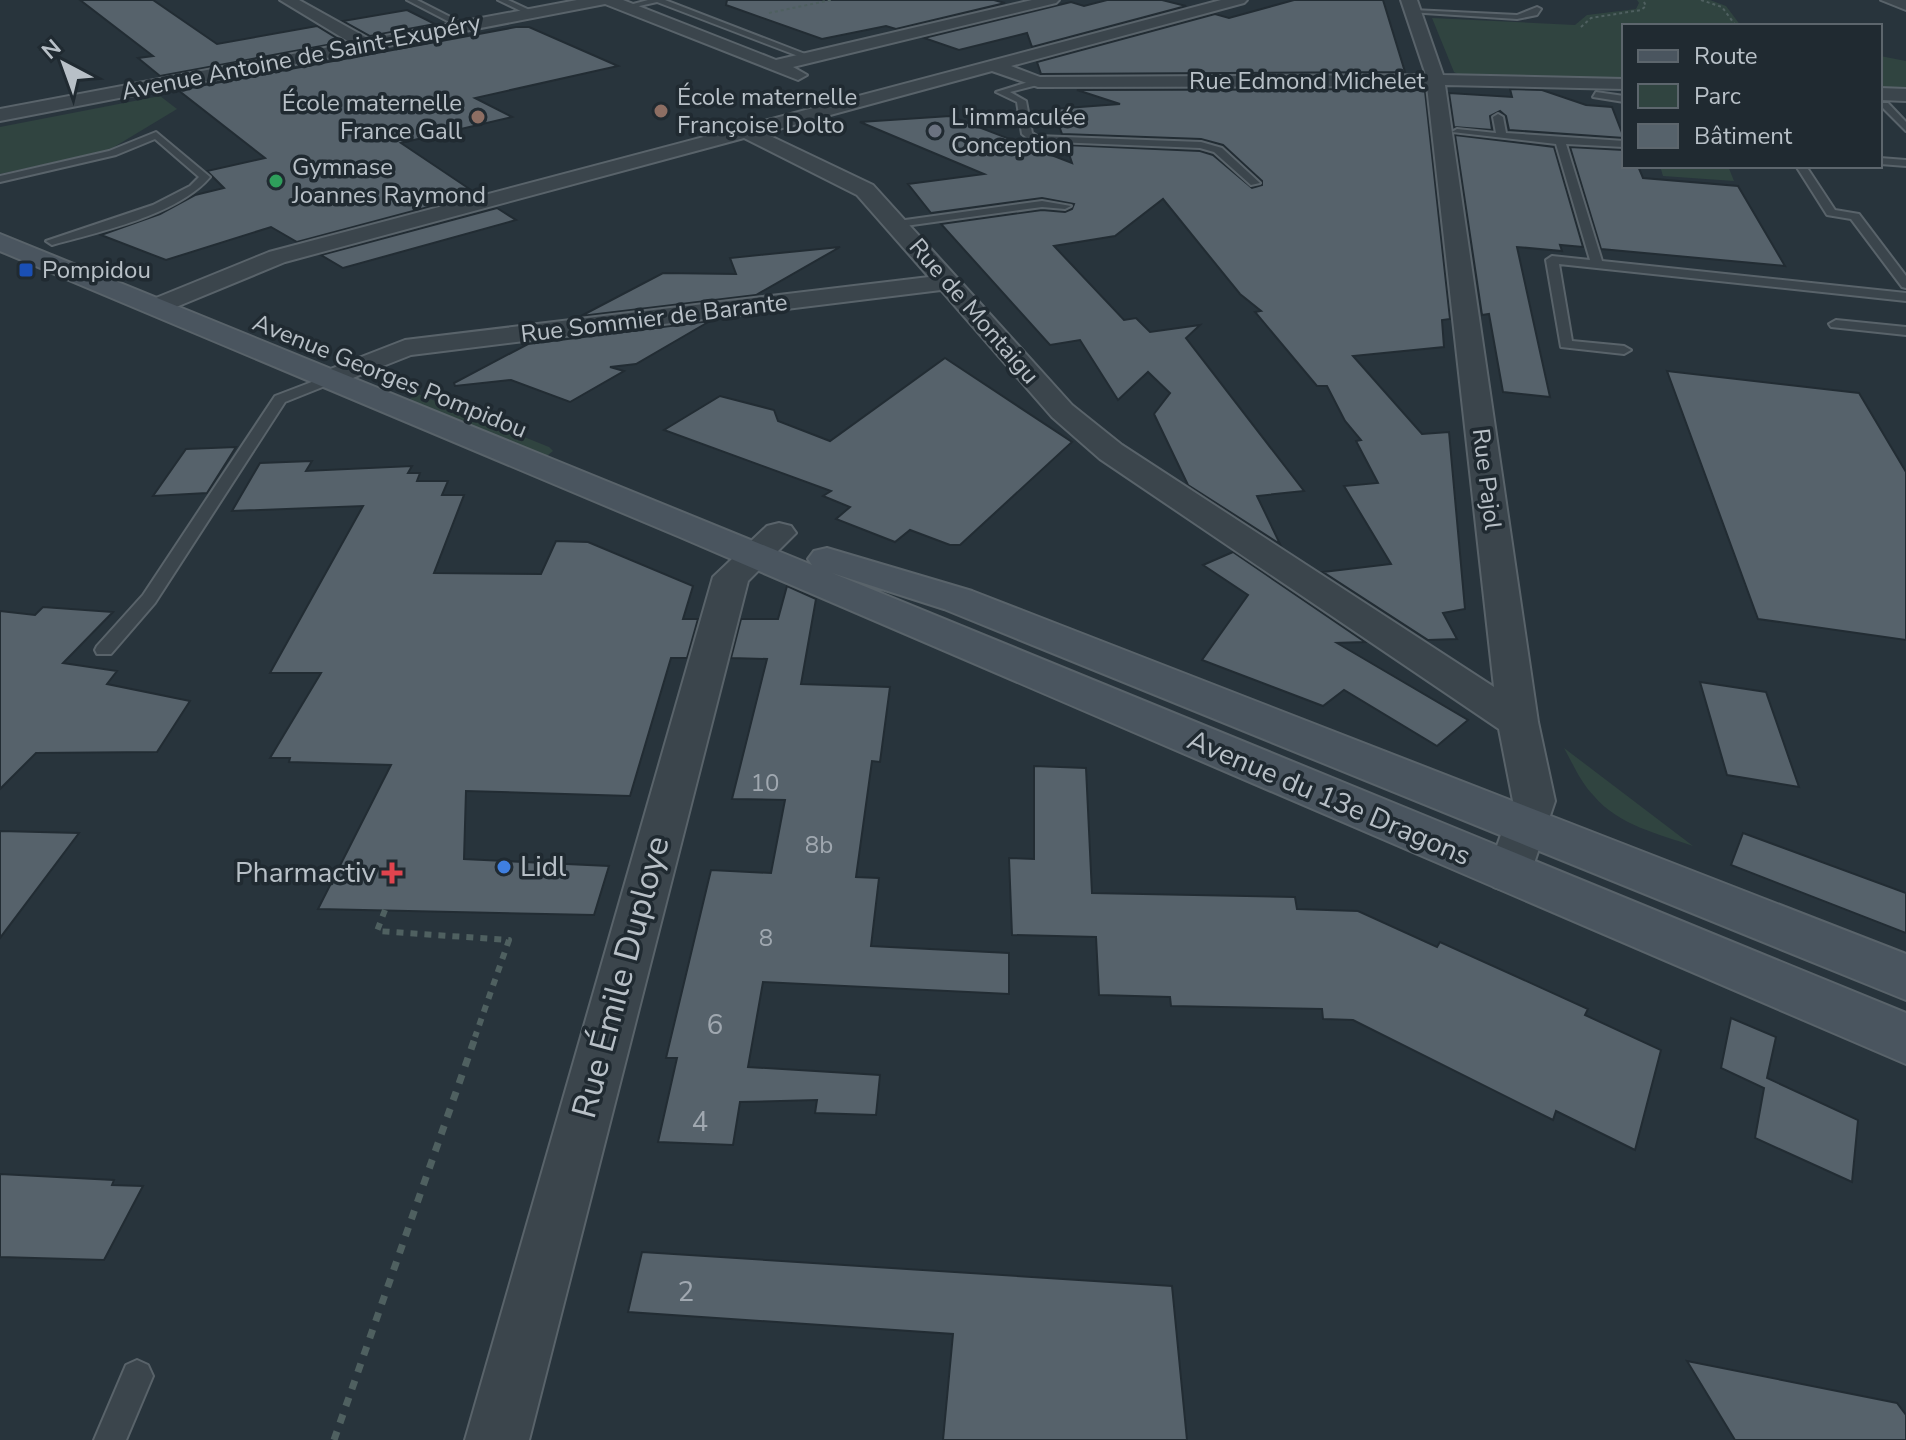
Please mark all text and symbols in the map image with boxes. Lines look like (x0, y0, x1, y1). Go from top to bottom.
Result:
street label: Avenue Antoine de Saint-Exupéry (119, 6, 484, 108)
north arrow (24, 24, 104, 104)
legend (1622, 24, 1882, 168)
text: N (35, 33, 68, 66)
text: Route (1694, 40, 1758, 72)
street label: Rue Edmond Michelet (1189, 65, 1425, 97)
text: Parc (1694, 80, 1741, 112)
place label: École maternelle Françoise Dolto (677, 81, 857, 141)
place label: École maternelle France Gall (282, 87, 462, 147)
place label: L'immaculée Conception (951, 101, 1086, 161)
marker: École maternelle Françoise Dolto (652, 102, 670, 120)
marker: École maternelle France Gall (469, 108, 487, 126)
text: Bâtiment (1694, 120, 1793, 152)
marker: L'immaculée Conception (926, 122, 944, 140)
place label: Gymnase Joannes Raymond (291, 151, 486, 211)
marker: Gymnase Joannes Raymond (267, 172, 285, 190)
street label: Rue de Montaigu (902, 231, 1046, 391)
place label: Pompidou (42, 254, 151, 286)
marker: Pompidou (17, 261, 35, 279)
street label: Rue Sommier de Barante (519, 286, 789, 350)
street label: Avenue Georges Pompidou (248, 306, 532, 446)
street label: Rue Pajol (1465, 426, 1509, 532)
street label: Avenue du 13e Dragons (1182, 721, 1476, 875)
house number: 10 (751, 767, 779, 799)
house number: 8b (805, 829, 833, 861)
street label: Rue Émile Duploye (561, 831, 681, 1123)
place label: Lidl (520, 848, 567, 886)
place label: Pharmactiv (235, 854, 377, 892)
marker: Lidl (495, 858, 513, 876)
marker: Pharmactiv (383, 864, 401, 882)
house number: 8 (759, 922, 773, 954)
house number: 6 (707, 1006, 723, 1044)
house number: 4 (692, 1103, 708, 1141)
house number: 2 (678, 1273, 694, 1311)

